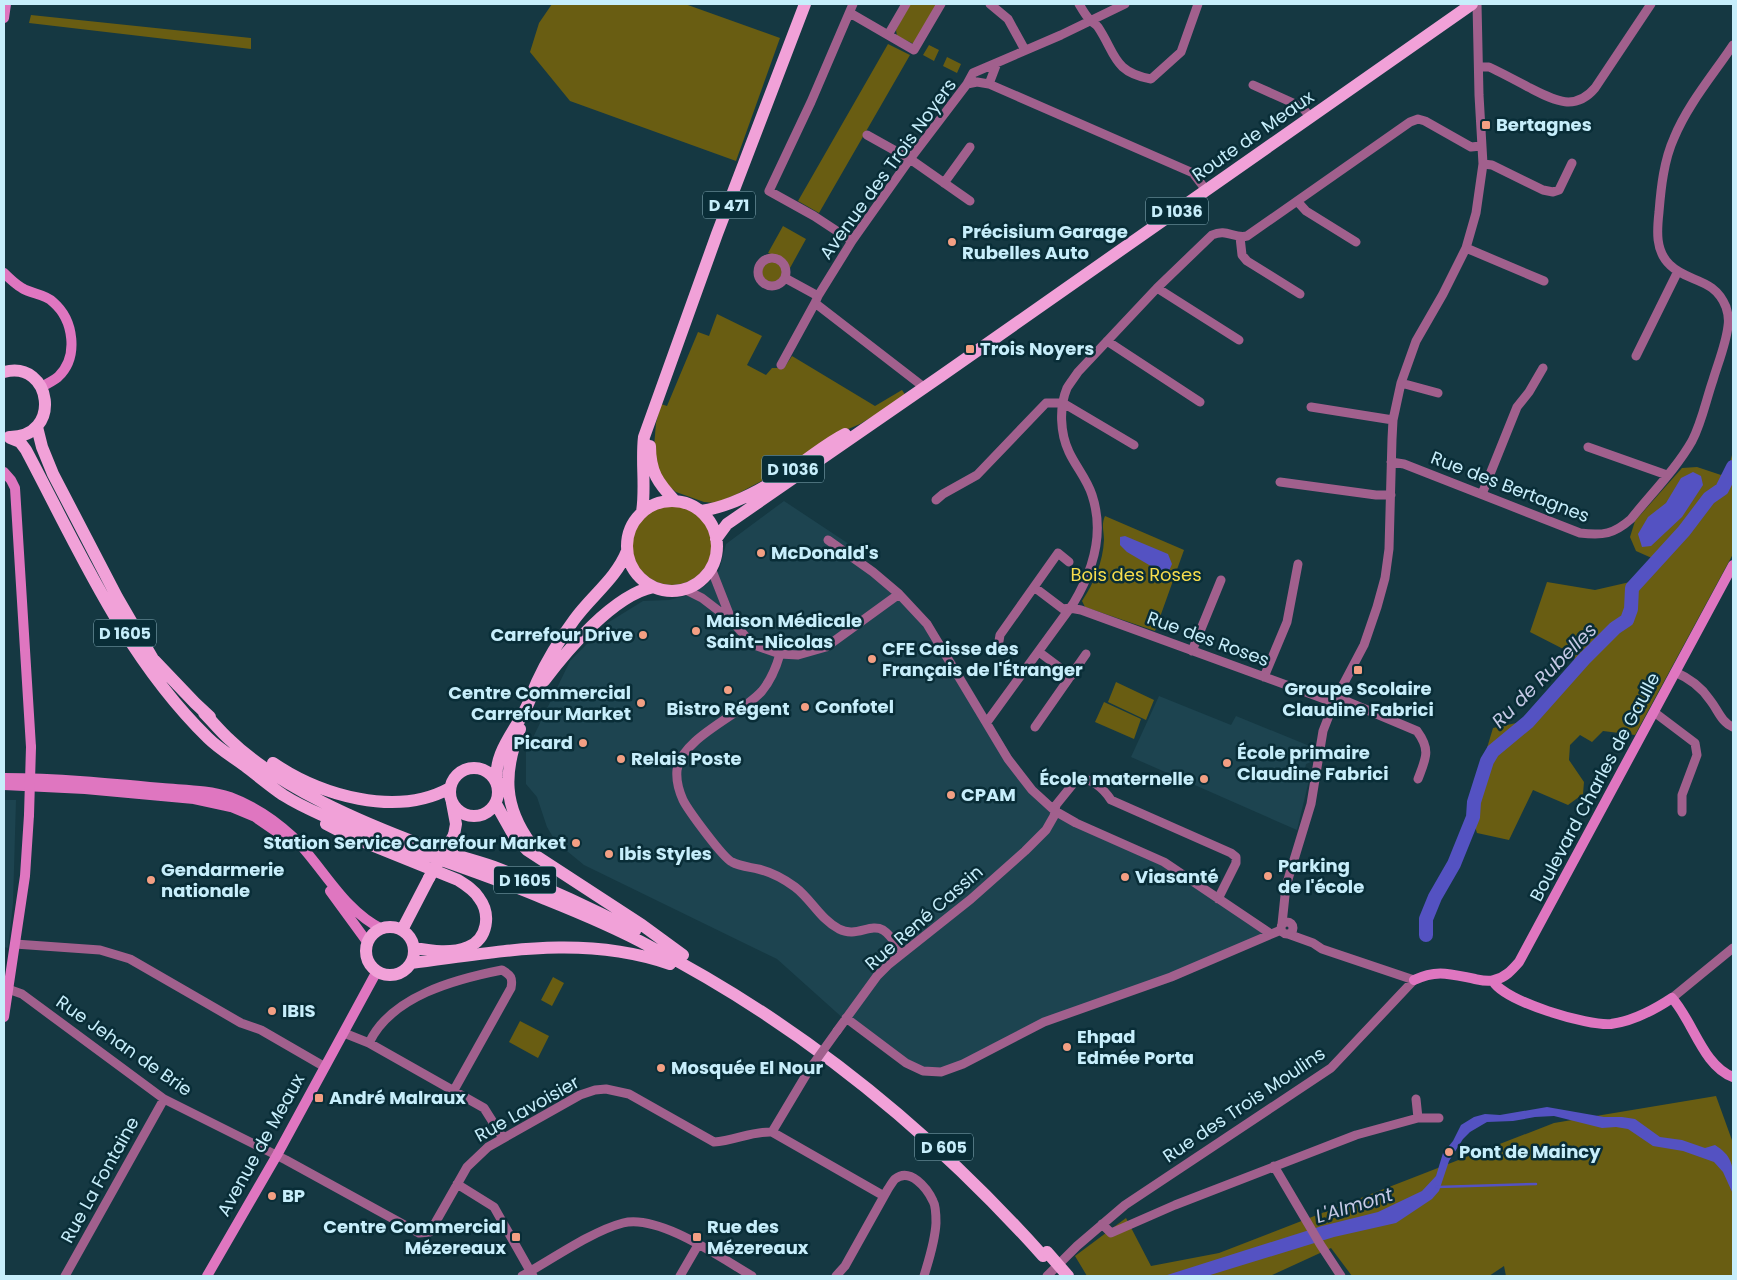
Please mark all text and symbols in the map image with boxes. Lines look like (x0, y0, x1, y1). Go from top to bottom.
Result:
street label: Avenue des Trois Noyers (813, 73, 962, 264)
street label: Route de Meaux (1187, 84, 1319, 187)
place label: Bertagnes (1496, 112, 1592, 137)
marker: Bertagnes (1480, 119, 1492, 131)
road number: D 471 (703, 192, 755, 218)
road number: D 1036 (1146, 198, 1208, 225)
place label: Précisium Garage Rubelles Auto (962, 219, 1128, 265)
marker: Précisium Garage Rubelles Auto (946, 236, 958, 248)
place label: Trois Noyers (980, 336, 1094, 361)
marker: Trois Noyers (964, 343, 976, 355)
street label: Rue des Bertagnes (1427, 445, 1593, 528)
road number: D 1036 (762, 456, 824, 482)
place label: McDonald's (771, 540, 879, 565)
marker: McDonald's (755, 547, 767, 559)
park label: Bois des Roses (1070, 562, 1202, 587)
street label: Rue des Roses (1144, 605, 1273, 672)
place label: Maison Médicale Saint-Nicolas (706, 608, 862, 654)
water label: Ru de Rubelles (1486, 617, 1603, 734)
road number: D 1605 (94, 620, 156, 646)
place label: Carrefour Drive (491, 622, 633, 647)
marker: Maison Médicale Saint-Nicolas (690, 625, 702, 637)
marker: Carrefour Drive (637, 629, 649, 641)
place label: CFE Caisse des Français de l'Étranger (882, 636, 1083, 682)
marker: CFE Caisse des Français de l'Étranger (866, 653, 878, 665)
marker: Groupe Scolaire Claudine Fabrici (1352, 664, 1364, 676)
street label: Boulevard Charles de Gaulle (1524, 668, 1666, 905)
place label: Groupe Scolaire Claudine Fabrici (1282, 676, 1434, 722)
place label: Centre Commercial Carrefour Market (448, 680, 631, 726)
marker: Bistro Régent (722, 684, 734, 696)
place label: Confotel (815, 694, 894, 719)
place label: Bistro Régent (666, 696, 790, 721)
marker: Centre Commercial Carrefour Market (635, 697, 647, 709)
marker: Confotel (799, 701, 811, 713)
place label: Picard (513, 730, 573, 755)
marker: Picard (577, 737, 589, 749)
place label: École primaire Claudine Fabrici (1237, 740, 1388, 786)
place label: Relais Poste (631, 746, 742, 771)
marker: Relais Poste (615, 753, 627, 765)
marker: École primaire Claudine Fabrici (1221, 757, 1233, 769)
place label: École maternelle (1039, 766, 1194, 791)
marker: École maternelle (1198, 773, 1210, 785)
place label: CPAM (961, 782, 1016, 807)
marker: CPAM (945, 789, 957, 801)
place label: Station Service Carrefour Market (263, 830, 566, 855)
marker: Station Service Carrefour Market (570, 837, 582, 849)
place label: Ibis Styles (619, 841, 712, 866)
marker: Ibis Styles (603, 848, 615, 860)
place label: Parking de l'école (1278, 853, 1364, 899)
place label: Gendarmerie nationale (161, 857, 284, 903)
street label: Rue René Cassin (859, 859, 988, 976)
place label: Viasanté (1135, 864, 1218, 889)
road number: D 1605 (494, 866, 556, 894)
marker: Parking de l'école (1262, 870, 1274, 882)
marker: Viasanté (1119, 871, 1131, 883)
marker: Gendarmerie nationale (145, 874, 157, 886)
street label: Rue Jehan de Brie (51, 989, 197, 1102)
place label: IBIS (282, 998, 316, 1023)
marker: IBIS (266, 1005, 278, 1017)
place label: Ehpad Edmée Porta (1077, 1024, 1194, 1070)
marker: Ehpad Edmée Porta (1061, 1041, 1073, 1053)
street label: Rue des Trois Moulins (1158, 1041, 1330, 1168)
place label: Mosquée El Nour (671, 1055, 823, 1080)
marker: Mosquée El Nour (655, 1062, 667, 1074)
street label: Avenue de Meaux (211, 1069, 310, 1221)
street label: Rue Lavoisier (470, 1069, 584, 1148)
place label: André Malraux (329, 1085, 466, 1110)
marker: André Malraux (313, 1092, 325, 1104)
street label: Rue La Fontaine (54, 1112, 145, 1248)
road number: D 605 (915, 1134, 973, 1160)
place label: Pont de Maincy (1459, 1139, 1601, 1164)
marker: Pont de Maincy (1443, 1146, 1455, 1158)
water label: L'Almont (1312, 1181, 1397, 1230)
place label: BP (282, 1183, 305, 1208)
marker: BP (266, 1190, 278, 1202)
place label: Centre Commercial Mézereaux (323, 1214, 506, 1260)
place label: Rue des Mézereaux (707, 1214, 809, 1260)
marker: Centre Commercial Mézereaux (510, 1231, 522, 1243)
marker: Rue des Mézereaux (691, 1231, 703, 1243)

